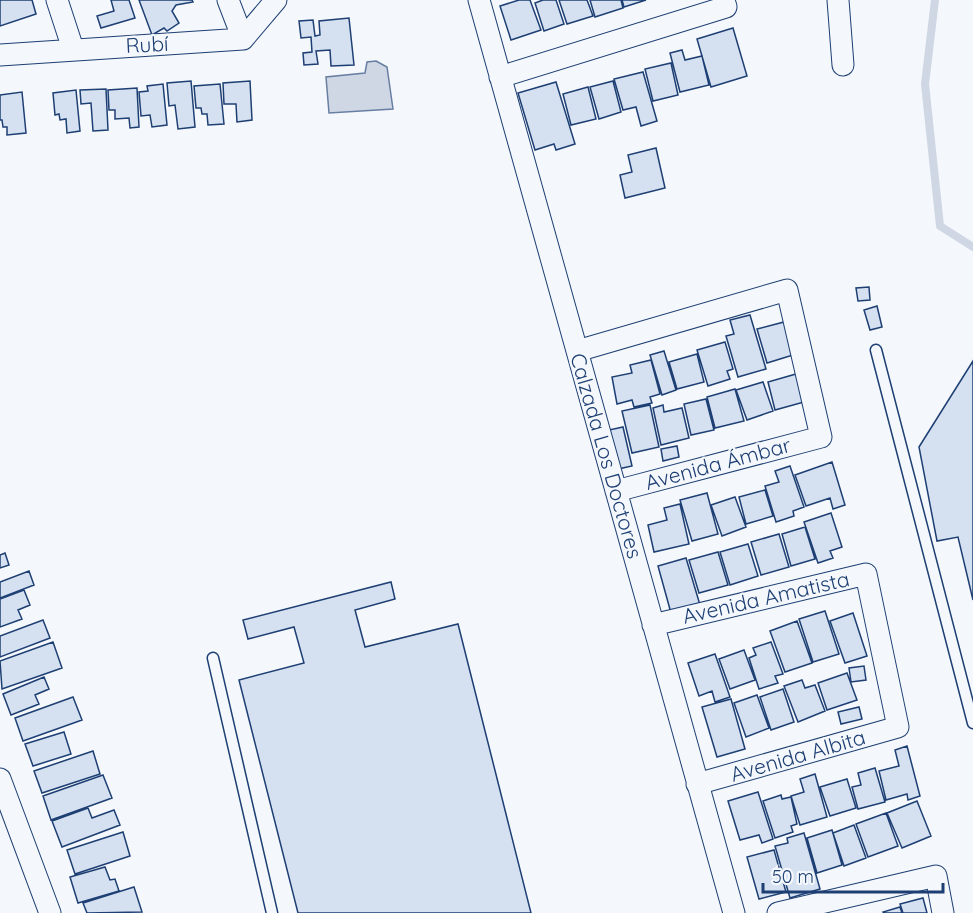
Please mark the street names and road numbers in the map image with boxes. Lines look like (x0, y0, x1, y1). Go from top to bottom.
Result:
street label: Rubí (125, 30, 170, 58)
street label: Calzada Los Doctores (565, 350, 649, 561)
street label: Avenida Ámbar (642, 431, 794, 495)
street label: Avenida Amatista (680, 565, 852, 629)
street label: Avenida Albita (727, 723, 868, 787)

